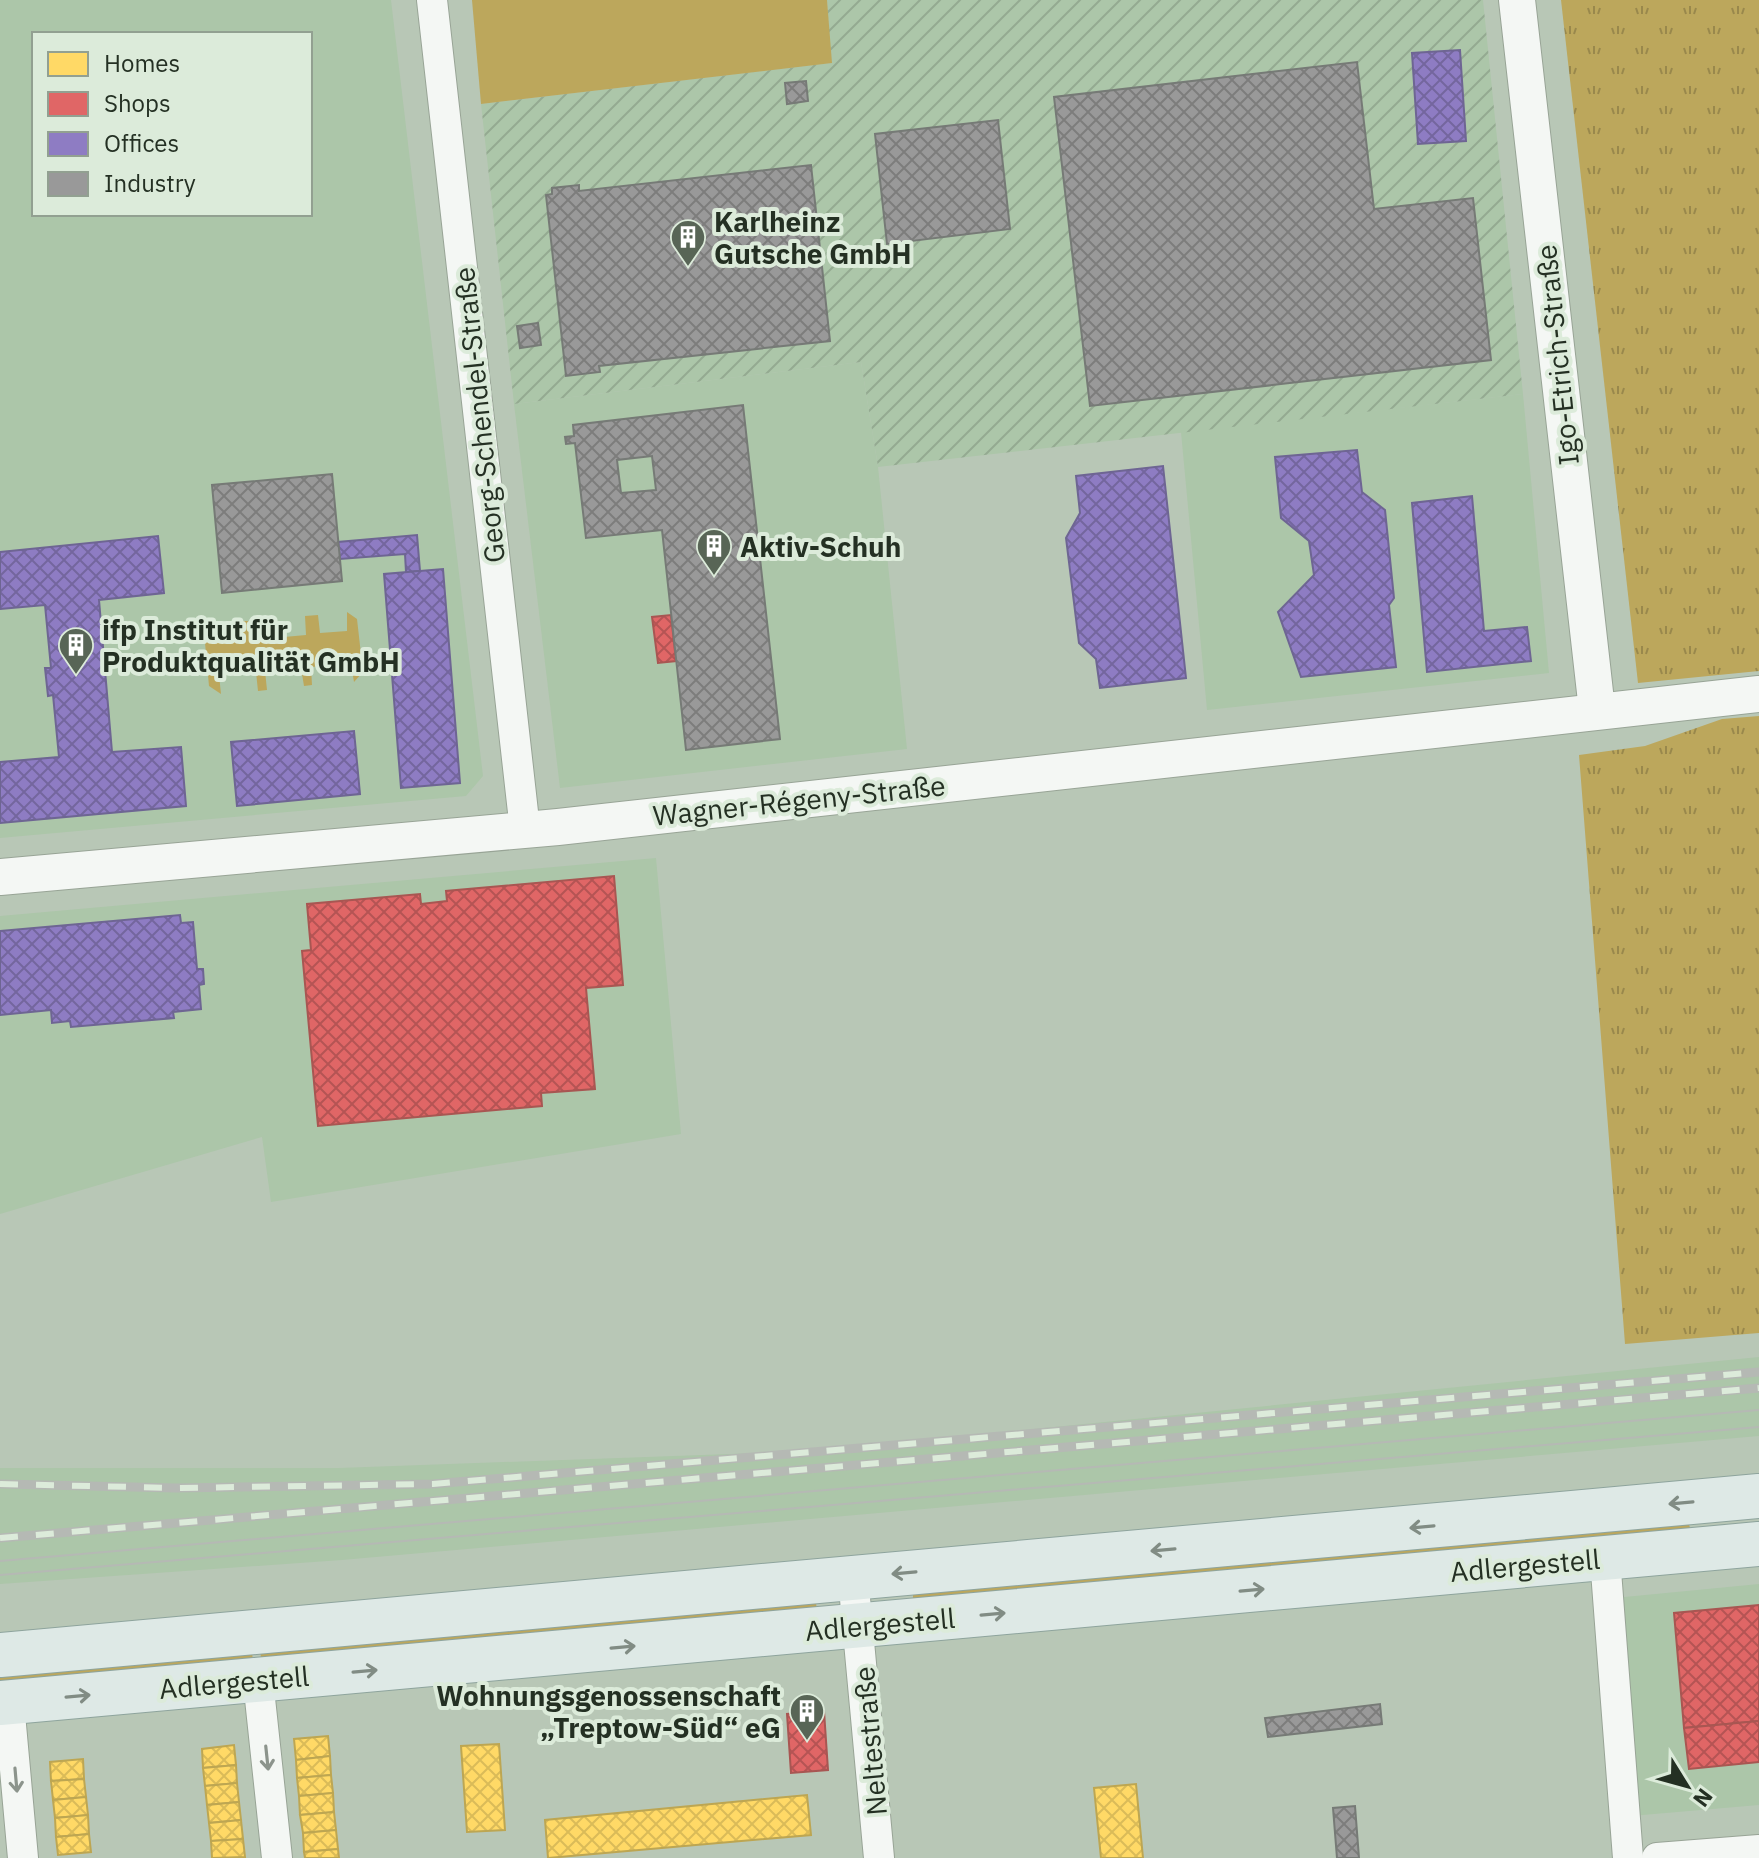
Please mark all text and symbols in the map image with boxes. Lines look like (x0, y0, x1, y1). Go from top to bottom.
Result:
legend (32, 32, 312, 216)
text: Homes (104, 47, 180, 79)
text: Shops (104, 87, 171, 119)
text: Offices (104, 127, 179, 159)
text: Industry (104, 167, 196, 199)
place label: Karlheinz Gutsche GmbH (714, 203, 912, 272)
building icon: Karlheinz Gutsche GmbH (669, 218, 707, 268)
street label: Igo-Etrich-Straße (1527, 243, 1587, 467)
street label: Georg-Schendel-Straße (445, 265, 513, 565)
building icon: Aktiv-Schuh (695, 527, 733, 577)
place label: Aktiv-Schuh (740, 528, 901, 565)
place label: ifp Institut für Produktqualität GmbH (102, 611, 400, 680)
building icon: ifp Institut für Produktqualität GmbH (57, 626, 95, 676)
street label: Wagner-Régeny-Straße (651, 766, 947, 834)
one-way arrow (1668, 1496, 1695, 1511)
one-way arrow (1409, 1519, 1436, 1534)
street label: Adlergestell (1448, 1540, 1602, 1590)
one-way arrow (1150, 1543, 1177, 1558)
one-way arrow (891, 1566, 918, 1581)
one-way arrow (1238, 1582, 1265, 1597)
street label: Adlergestell (803, 1599, 957, 1649)
one-way arrow (979, 1606, 1006, 1621)
one-way arrow (610, 1639, 636, 1654)
street label: Adlergestell (157, 1657, 311, 1707)
one-way arrow (351, 1663, 377, 1678)
street label: Neltestraße (845, 1665, 895, 1817)
place label: Wohnungsgenossenschaft „Treptow-Süd“ eG (436, 1677, 781, 1746)
one-way arrow (64, 1689, 91, 1704)
building icon: Wohnungsgenossenschaft „Treptow-Süd“ eG (788, 1692, 826, 1742)
one-way arrow (259, 1744, 274, 1771)
north arrow (1647, 1746, 1727, 1826)
one-way arrow (9, 1766, 24, 1793)
text: N (1687, 1783, 1720, 1813)

